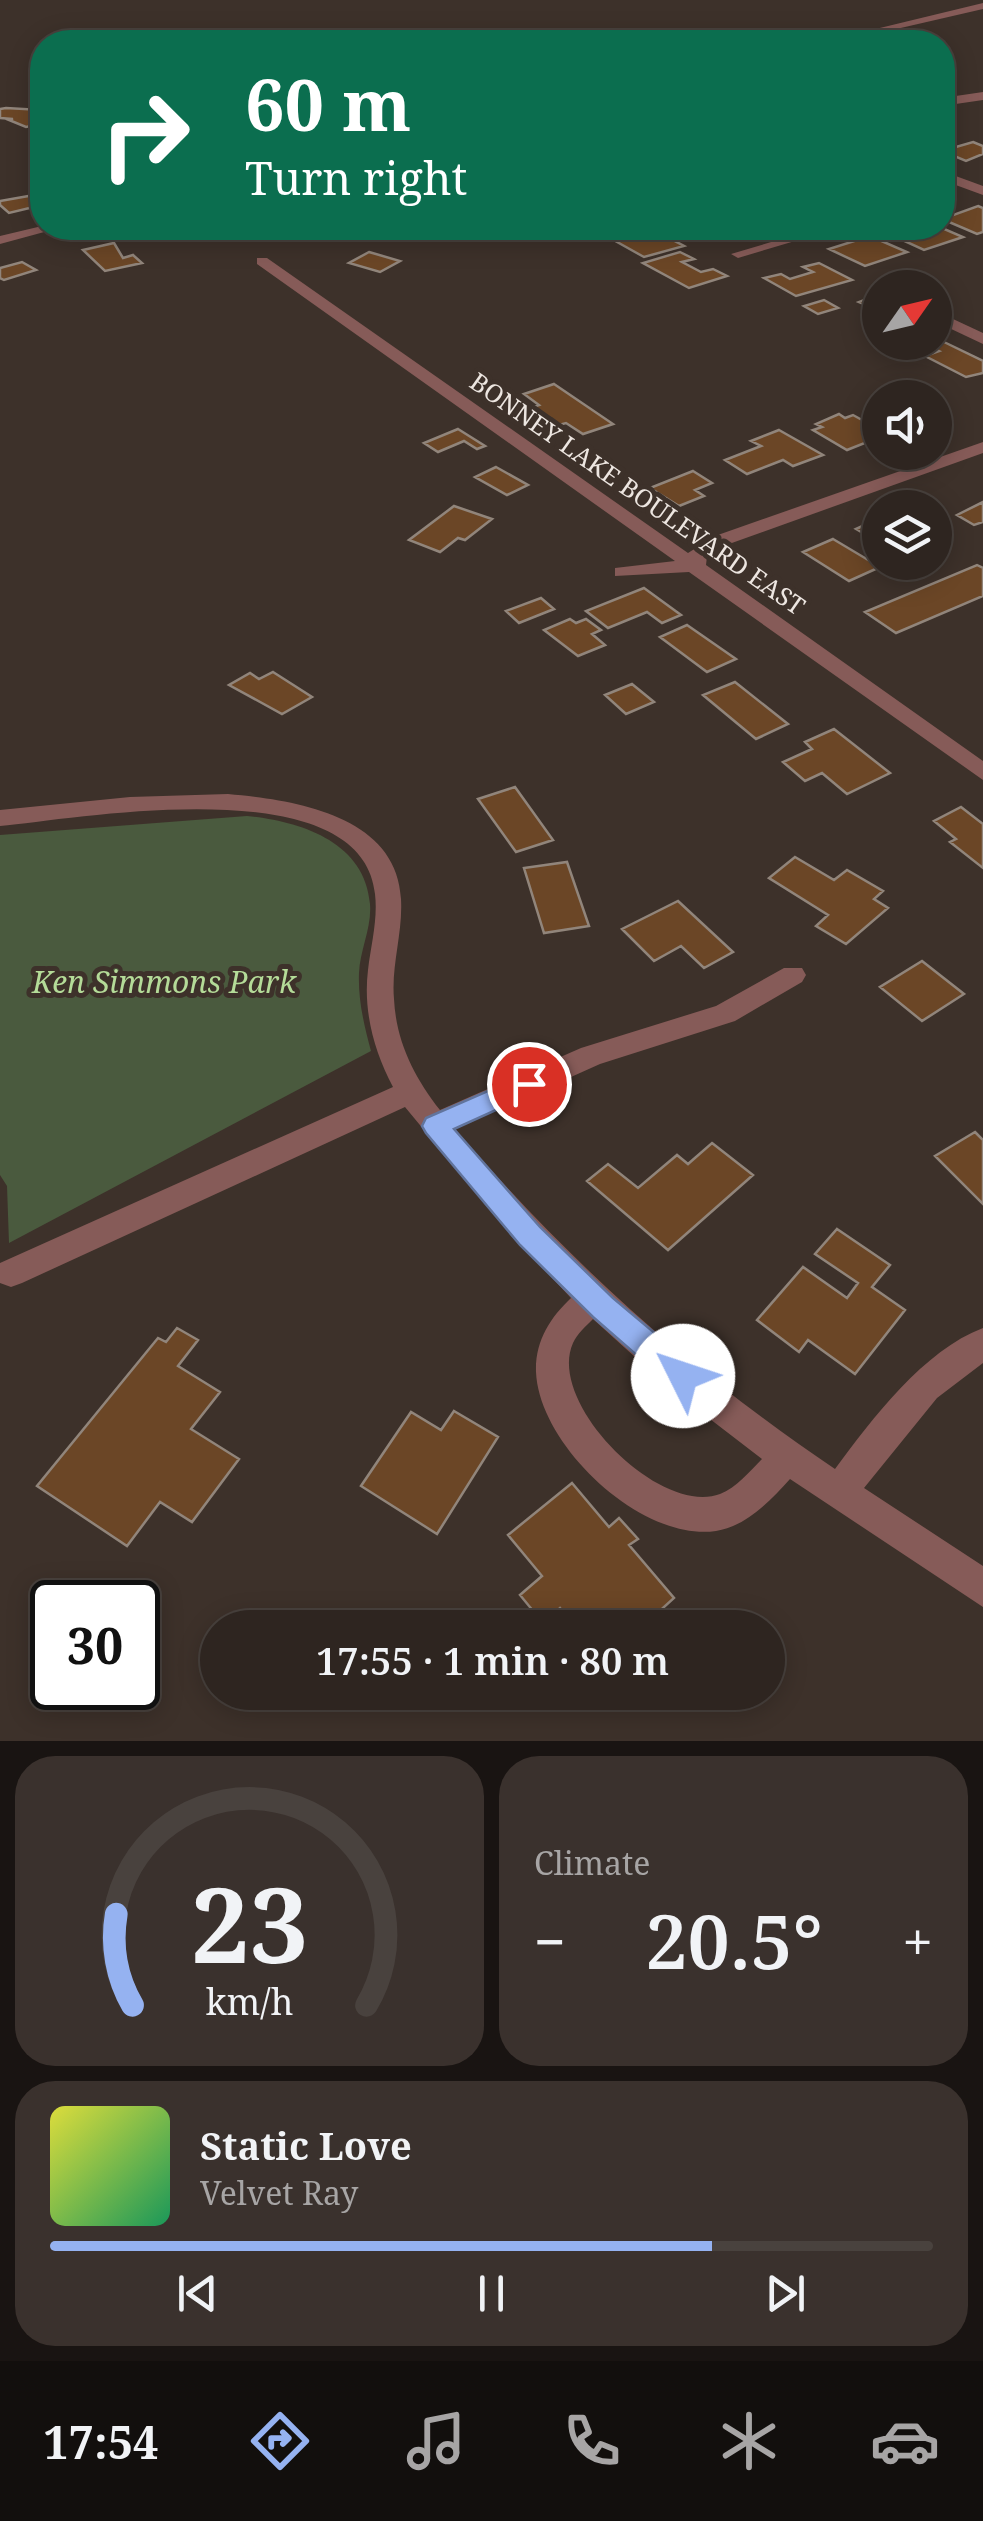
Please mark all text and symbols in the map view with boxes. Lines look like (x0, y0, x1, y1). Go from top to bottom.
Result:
text: 60 m (245, 56, 411, 152)
icon: right (80, 70, 210, 200)
text: Turn right (245, 147, 467, 208)
north arrow (862, 270, 952, 360)
map controls (862, 270, 952, 580)
street label: BONNEY LAKE BOULEVARD EAST (464, 364, 812, 622)
button: sound (862, 380, 952, 470)
button: layers (862, 490, 952, 580)
park label: Ken Simmons Park (31, 961, 297, 1002)
pin (487, 1042, 572, 1127)
icon: arrive (502, 1057, 557, 1112)
position arrow (631, 1324, 735, 1428)
speed limit sign: 30 (30, 1580, 160, 1710)
text: 17:55 · 1 min · 80 m (316, 1634, 669, 1686)
text: Climate (534, 1841, 650, 1884)
text: 23 (191, 1852, 308, 1993)
text: 20.5° (645, 1889, 823, 1991)
text: − (534, 1903, 566, 1978)
text: + (902, 1903, 933, 1978)
text: km/h (206, 1977, 293, 2025)
text: Static Love (200, 2119, 412, 2171)
text: Velvet Ray (200, 2171, 358, 2214)
icon: previous (170, 2266, 225, 2321)
icon: pause (464, 2266, 519, 2321)
icon: next (758, 2266, 813, 2321)
icon: directions (245, 2406, 315, 2476)
icon: music (401, 2406, 471, 2476)
icon: phone (557, 2406, 627, 2476)
icon: climate (714, 2406, 784, 2476)
icon: car (870, 2406, 940, 2476)
text: 17:54 (43, 2411, 159, 2472)

